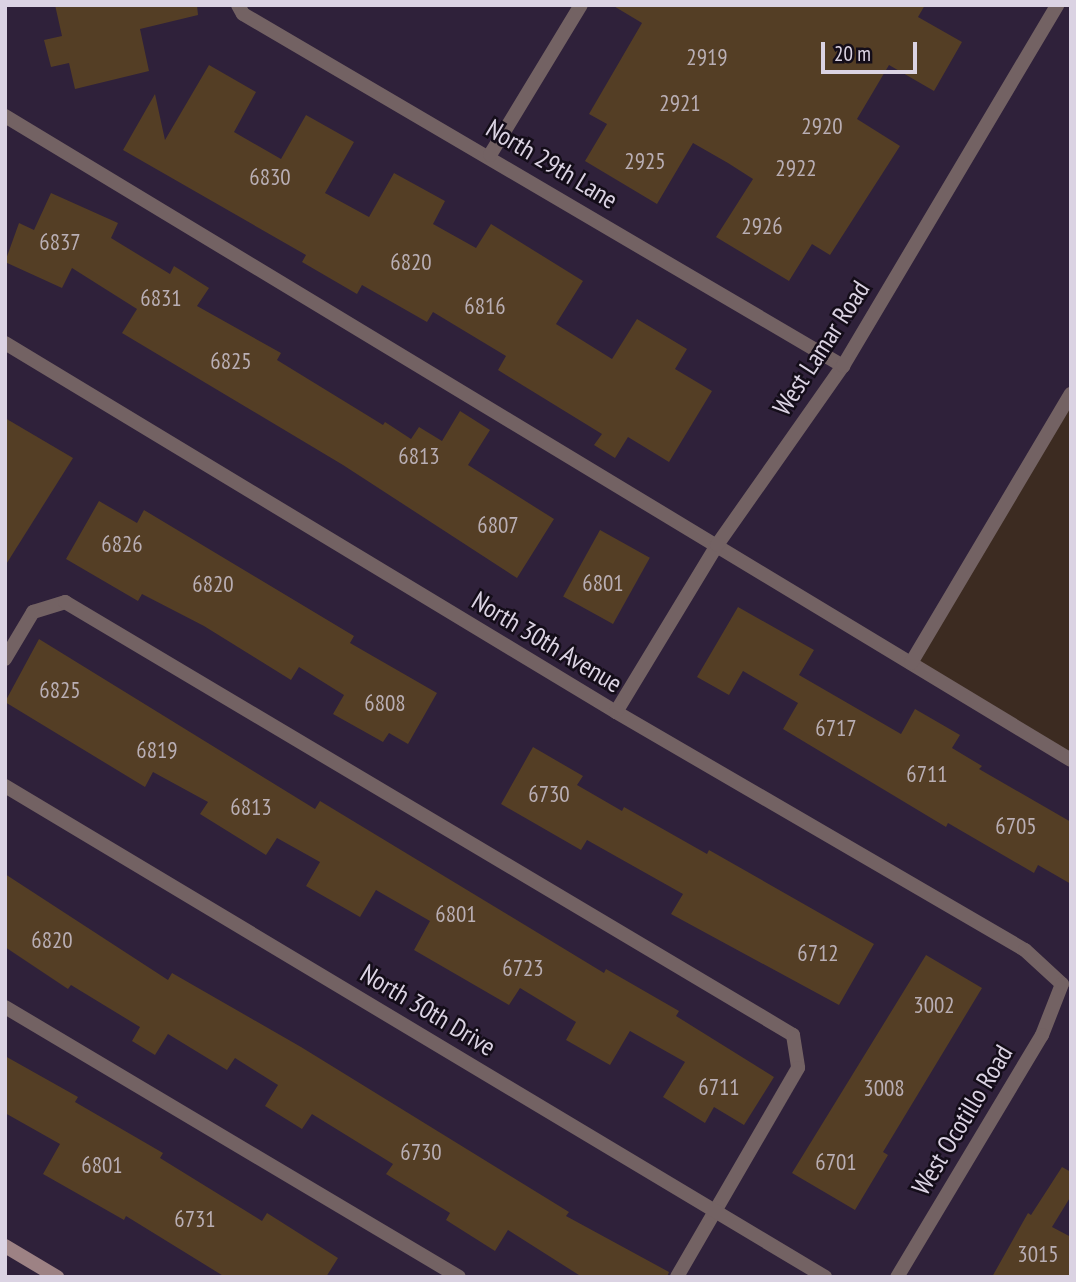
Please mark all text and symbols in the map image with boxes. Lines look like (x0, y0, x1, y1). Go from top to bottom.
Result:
scale bar (824, 28, 920, 72)
text: 20 m (834, 40, 871, 67)
house number: 2919 (686, 43, 728, 71)
house number: 2921 (659, 89, 701, 117)
house number: 2920 (801, 112, 843, 140)
street label: North 29th Lane (481, 113, 623, 215)
house number: 2925 (624, 147, 666, 175)
house number: 2922 (775, 154, 817, 182)
house number: 6830 (249, 163, 291, 191)
house number: 2926 (741, 212, 783, 240)
house number: 6837 (39, 228, 81, 256)
house number: 6820 (390, 248, 432, 276)
street label: West Lamar Road (766, 275, 876, 421)
house number: 6831 (140, 284, 182, 312)
house number: 6816 (464, 292, 506, 320)
house number: 6825 (210, 347, 252, 375)
house number: 6813 (398, 442, 440, 470)
house number: 6807 (477, 511, 519, 539)
house number: 6826 (101, 530, 143, 558)
house number: 6801 (582, 569, 624, 597)
house number: 6820 (192, 570, 234, 598)
street label: North 30th Avenue (466, 585, 628, 699)
house number: 6825 (39, 676, 81, 704)
house number: 6808 (364, 689, 406, 717)
house number: 6717 (815, 714, 857, 742)
house number: 6819 (136, 736, 178, 764)
house number: 6711 (906, 760, 948, 788)
house number: 6730 (528, 780, 570, 808)
house number: 6813 (230, 793, 272, 821)
house number: 6705 (995, 812, 1037, 840)
house number: 6801 (435, 900, 477, 928)
house number: 6820 (31, 926, 73, 954)
house number: 6712 (797, 939, 839, 967)
house number: 6723 (502, 954, 544, 982)
street label: North 30th Drive (355, 958, 501, 1062)
house number: 3002 (913, 991, 955, 1019)
street label: West Ocotillo Road (905, 1040, 1019, 1200)
house number: 6711 (698, 1073, 740, 1101)
house number: 3008 (863, 1074, 905, 1102)
house number: 6730 (400, 1138, 442, 1166)
house number: 6701 (815, 1148, 857, 1176)
house number: 6801 (81, 1151, 123, 1179)
house number: 6731 (174, 1205, 216, 1233)
house number: 3015 (1017, 1240, 1059, 1268)

